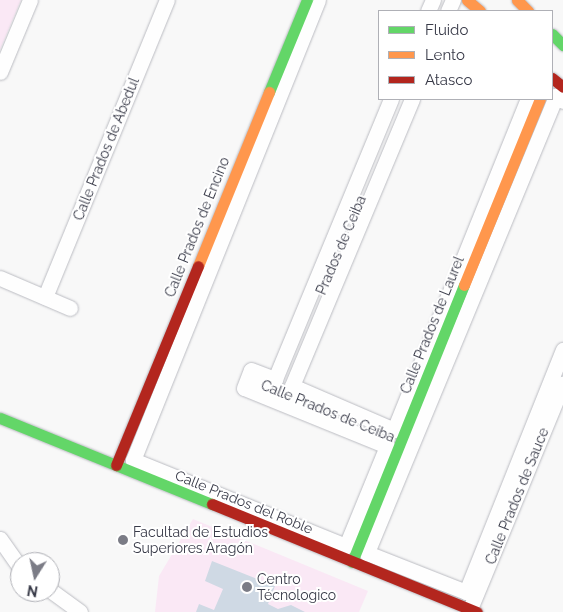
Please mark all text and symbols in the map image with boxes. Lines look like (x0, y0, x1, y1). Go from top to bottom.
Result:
legend (378, 10, 553, 100)
text: Fluido (425, 21, 468, 39)
text: Lento (425, 46, 465, 64)
text: Atasco (425, 71, 472, 89)
street label: Calle Prados de Abedul (70, 75, 142, 223)
street label: Calle Prados de Encino (161, 155, 233, 299)
street label: Prados de Ceiba (313, 193, 369, 297)
street label: Calle Prados de Laurel (397, 254, 467, 396)
street label: Calle Prados de Ceiba (259, 376, 397, 446)
street label: Calle Prados de Sauce (482, 425, 552, 567)
street label: Calle Prados del Roble (173, 467, 315, 537)
place label: Facultad de Estudios Superiores Aragón (133, 524, 268, 556)
marker: Facultad de Estudios Superiores Aragón (117, 534, 129, 546)
north arrow (10, 552, 60, 602)
place label: Centro Técnologico (257, 571, 336, 604)
marker: Centro Técnologico (241, 581, 253, 593)
text: N (26, 582, 39, 600)

